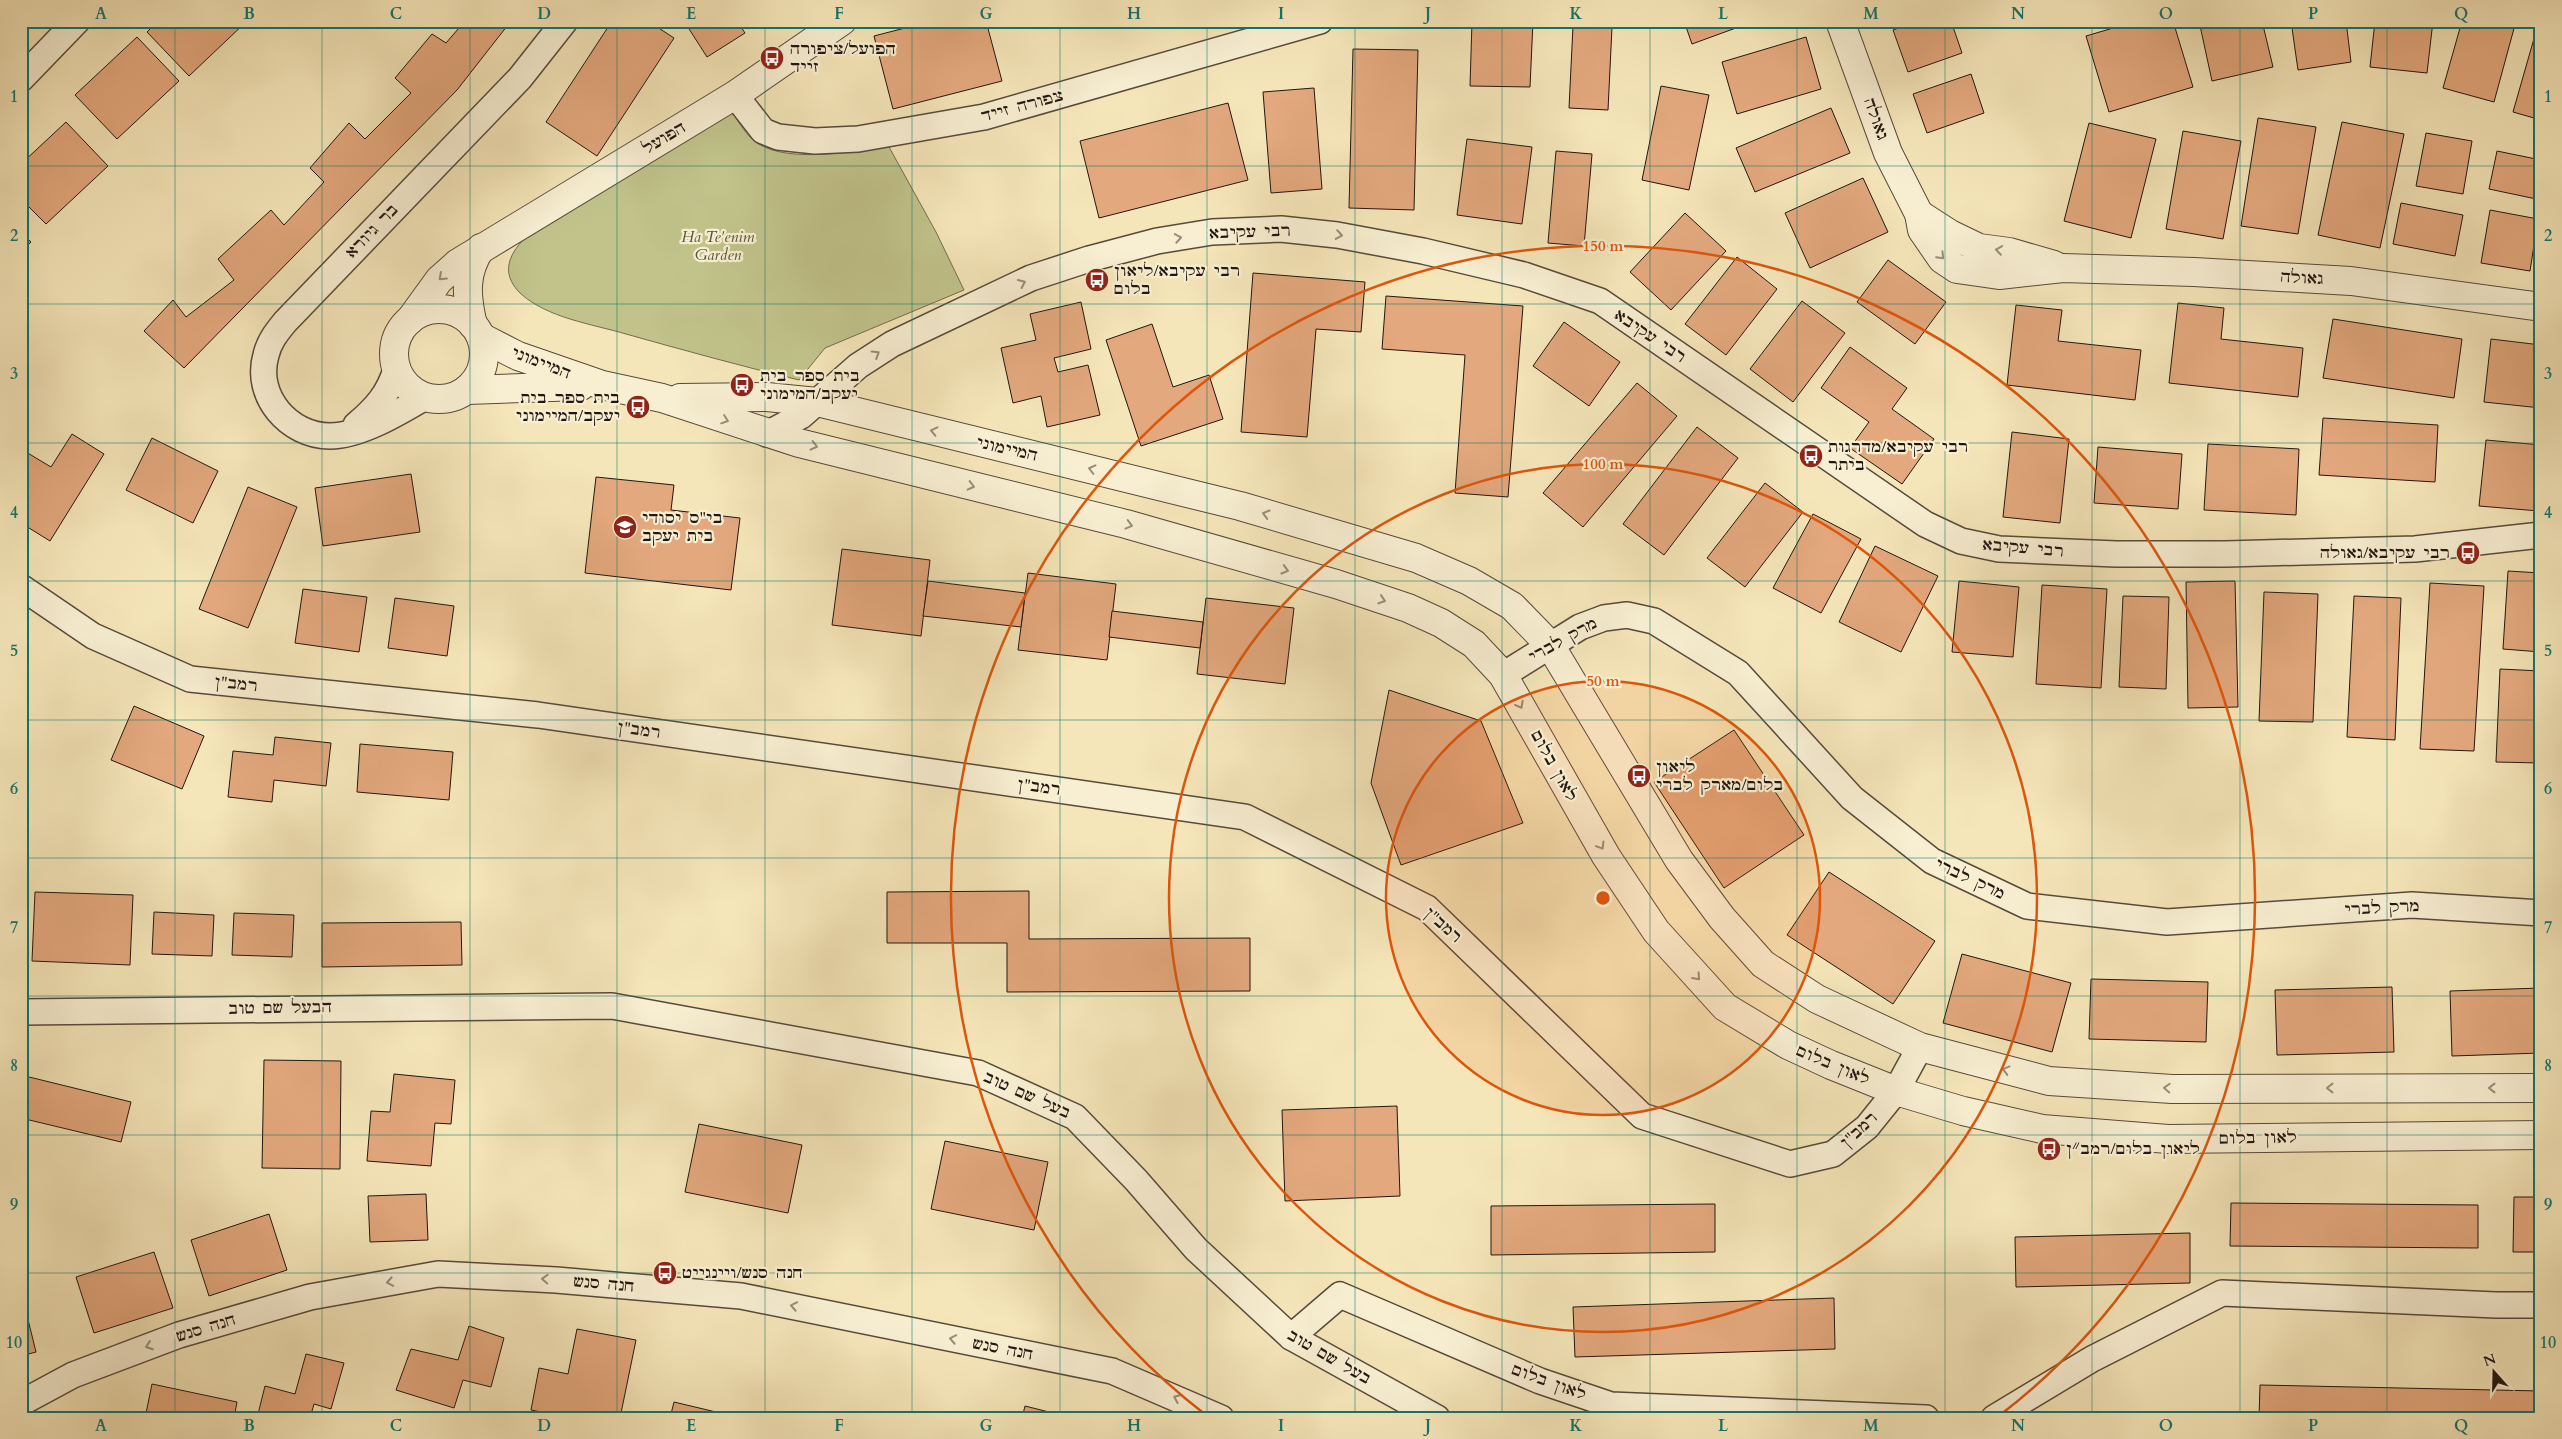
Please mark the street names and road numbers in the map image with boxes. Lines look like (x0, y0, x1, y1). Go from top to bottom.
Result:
street label: צפורה זייד (978, 84, 1066, 128)
street label: גאולה (1858, 95, 1894, 143)
street label: הפועל (638, 116, 690, 160)
street label: בר גיורא (341, 199, 403, 263)
street label: רבי עקיבא (1209, 220, 1291, 244)
street label: גאולה (2280, 266, 2324, 290)
street label: רבי עקיבא (1610, 304, 1690, 368)
street label: המיימוני (508, 342, 574, 384)
street label: המיימוני (974, 431, 1040, 467)
street label: רבי עקיבא (1981, 533, 2065, 563)
street label: מרק לברי (1525, 612, 1601, 668)
street label: רמב"ן (213, 671, 259, 697)
street label: רמב"ן (616, 716, 662, 744)
street label: לאון בלום (1525, 727, 1583, 805)
street label: רמב"ן (1016, 773, 1062, 801)
street label: מרק לברי (1931, 853, 2009, 905)
street label: מרק לברי (2344, 895, 2420, 921)
street label: רמב"ן (1420, 902, 1466, 948)
street label: הבעל שם טוב (228, 996, 332, 1020)
street label: לאון בלום (1793, 1040, 1873, 1090)
street label: בעל שם טוב (980, 1066, 1074, 1124)
street label: רמב"ן (1836, 1107, 1882, 1153)
street label: לאון בלום (2219, 1126, 2297, 1150)
street label: חנה סנש (573, 1270, 635, 1298)
street label: חנה סנש (174, 1309, 238, 1347)
street label: בעל שם טוב (1283, 1324, 1375, 1390)
street label: חנה סנש (971, 1332, 1035, 1366)
street label: לאון בלום (1509, 1358, 1589, 1406)

